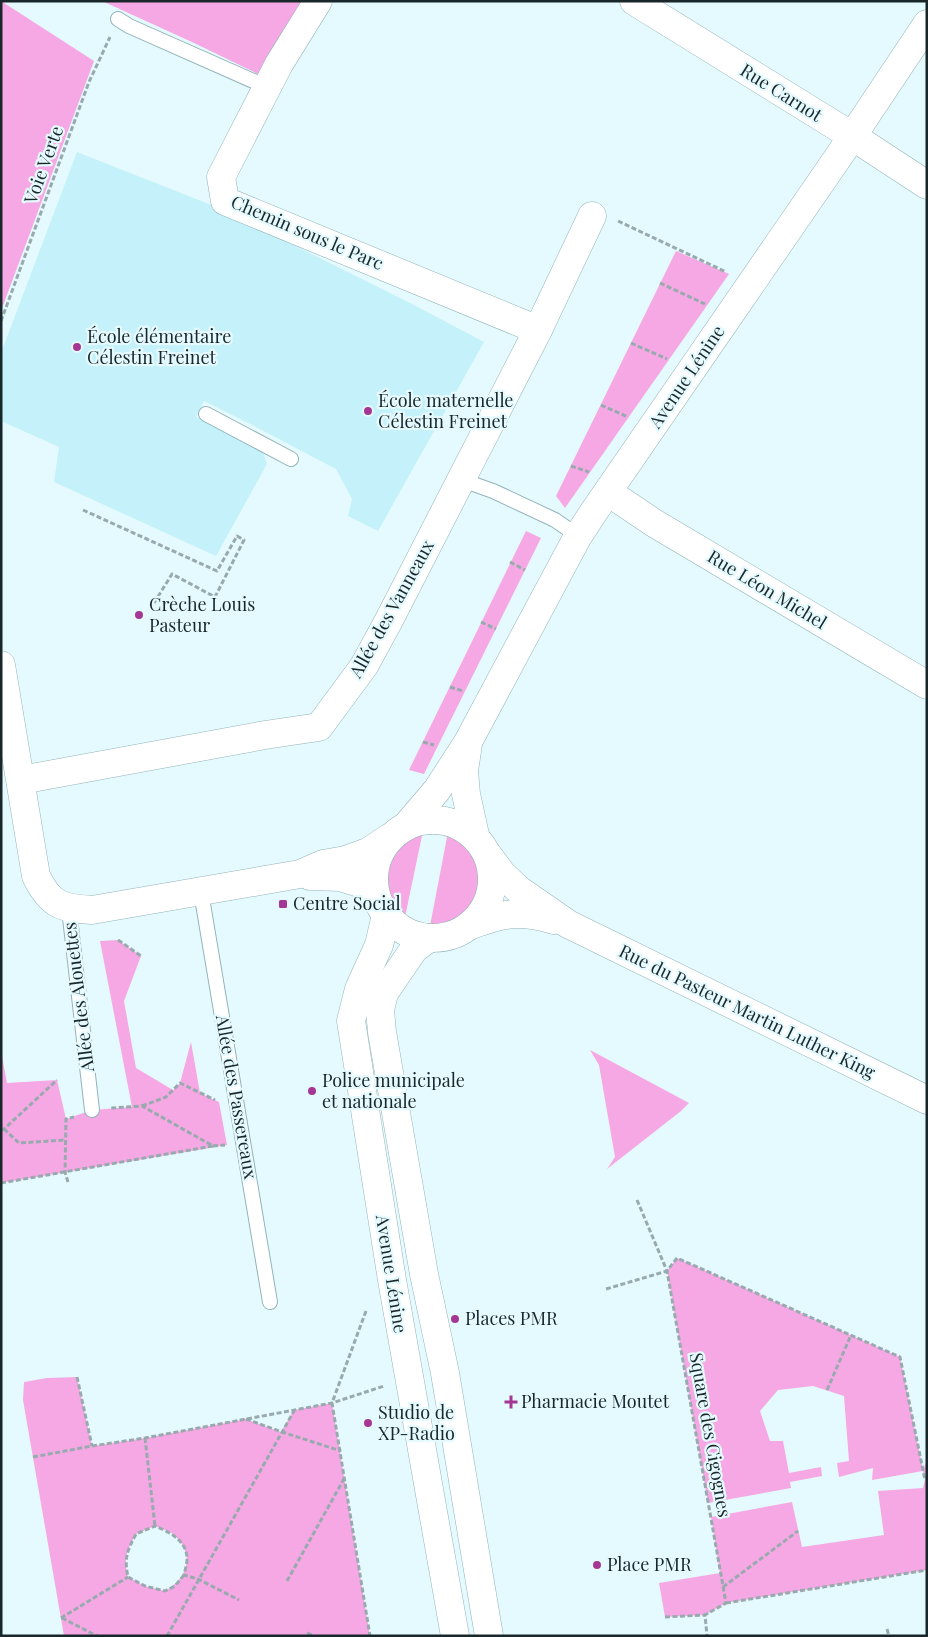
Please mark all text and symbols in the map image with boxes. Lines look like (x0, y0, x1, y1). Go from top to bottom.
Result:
street label: Rue Carnot (736, 58, 827, 127)
street label: Voie Verte (18, 122, 68, 208)
street label: Chemin sous le Parc (228, 189, 387, 275)
street label: Avenue Lénine (642, 320, 730, 433)
place label: École élémentaire Célestin Freinet (87, 324, 231, 369)
marker: École élémentaire Célestin Freinet (71, 341, 83, 353)
place label: École maternelle Célestin Freinet (378, 388, 513, 433)
marker: École maternelle Célestin Freinet (362, 405, 374, 417)
street label: Allée des Vanneaux (343, 535, 439, 683)
street label: Rue Léon Michel (703, 544, 832, 634)
place label: Crèche Louis Pasteur (149, 592, 255, 637)
marker: Crèche Louis Pasteur (133, 609, 145, 621)
place label: Centre Social (293, 891, 401, 915)
marker: Centre Social (277, 898, 289, 910)
street label: Allée des Alouettes (57, 921, 99, 1074)
street label: Rue du Pasteur Martin Luther King (615, 938, 880, 1084)
street label: Allée des Passereaux (211, 1012, 263, 1181)
place label: Police municipale et nationale (322, 1068, 465, 1113)
marker: Police municipale et nationale (306, 1085, 318, 1097)
street label: Avenue Lénine (371, 1212, 413, 1335)
place label: Places PMR (465, 1306, 558, 1330)
marker: Places PMR (449, 1313, 461, 1325)
street label: Square des Cigognes (685, 1351, 737, 1519)
place label: Pharmacie Moutet (521, 1389, 670, 1413)
marker: Pharmacie Moutet (505, 1396, 517, 1408)
place label: Studio de XP-Radio (378, 1400, 455, 1445)
marker: Studio de XP-Radio (362, 1417, 374, 1429)
place label: Place PMR (607, 1552, 692, 1576)
marker: Place PMR (591, 1559, 603, 1571)

